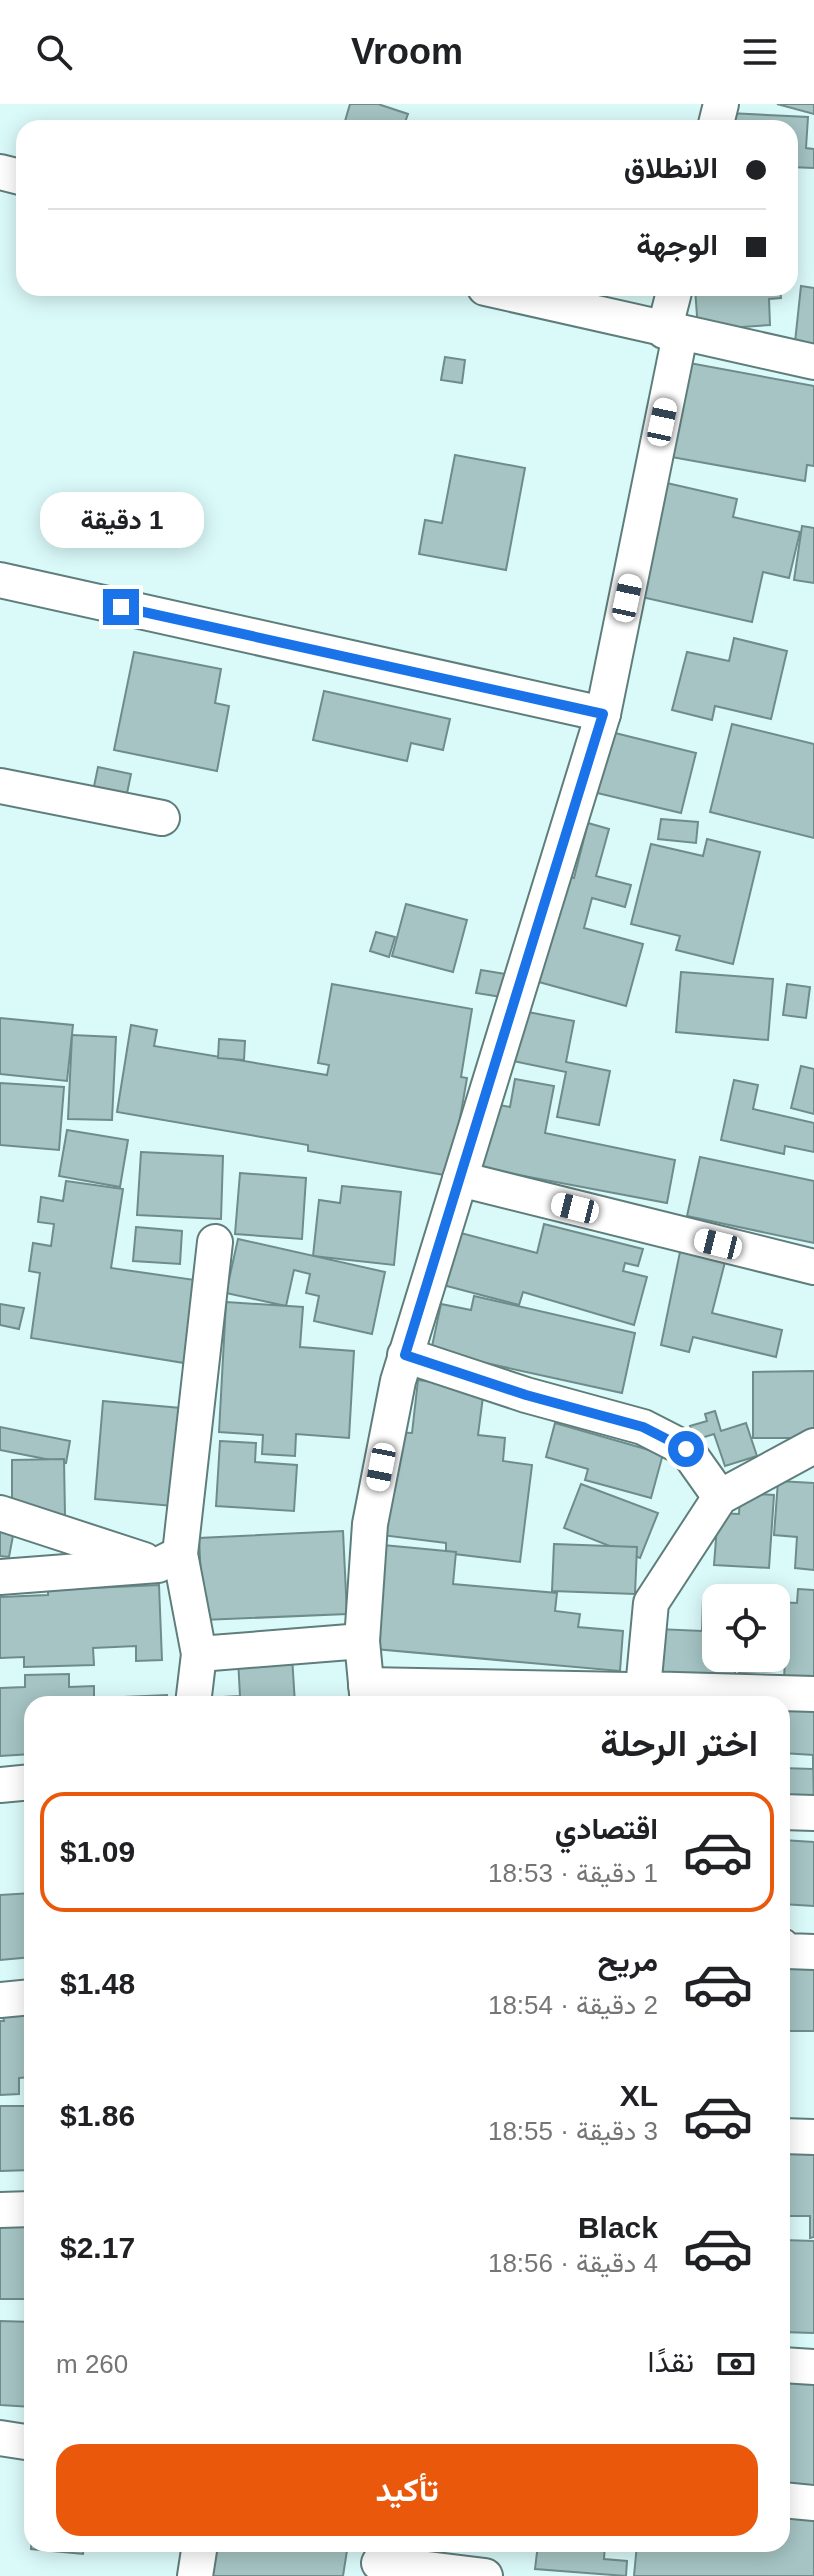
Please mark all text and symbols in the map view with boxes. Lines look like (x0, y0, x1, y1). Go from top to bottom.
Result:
icon: search (32, 30, 76, 74)
icon: menu (738, 30, 782, 74)
text: Vroom (351, 31, 463, 72)
text: الانطلاق (624, 151, 718, 184)
text: الوجهة (636, 228, 718, 261)
car (645, 396, 679, 448)
callout: 1 دقيقة (39, 491, 203, 547)
text: 1 دقيقة (81, 505, 164, 535)
car (610, 572, 644, 624)
route end (103, 589, 139, 625)
car (549, 1191, 601, 1225)
car (692, 1227, 744, 1261)
route start (668, 1431, 704, 1467)
car (365, 1441, 397, 1493)
map controls (702, 1584, 790, 1672)
button: locate (702, 1584, 790, 1672)
text: اختر الرحلة (600, 1723, 758, 1764)
text: اقتصادي (555, 1812, 658, 1845)
icon: car (682, 1816, 754, 1888)
text: $1.09 (60, 1835, 135, 1868)
text: 1 دقيقة · 18:53 (488, 1858, 658, 1888)
text: مريح (598, 1944, 658, 1977)
icon: car (682, 1948, 754, 2020)
text: $1.48 (60, 1967, 135, 2000)
text: 2 دقيقة · 18:54 (488, 1990, 658, 2020)
text: XL (620, 2079, 658, 2112)
icon: car (682, 2080, 754, 2152)
text: $1.86 (60, 2099, 135, 2132)
text: 3 دقيقة · 18:55 (488, 2116, 658, 2146)
text: Black (578, 2211, 658, 2244)
icon: car (682, 2212, 754, 2284)
text: $2.17 (60, 2231, 135, 2264)
text: 4 دقيقة · 18:56 (488, 2248, 658, 2278)
icon: cash (714, 2342, 758, 2386)
text: نقدًا (648, 2345, 694, 2378)
text: 260 m (56, 2349, 128, 2379)
button: تأكيد (56, 2444, 758, 2536)

